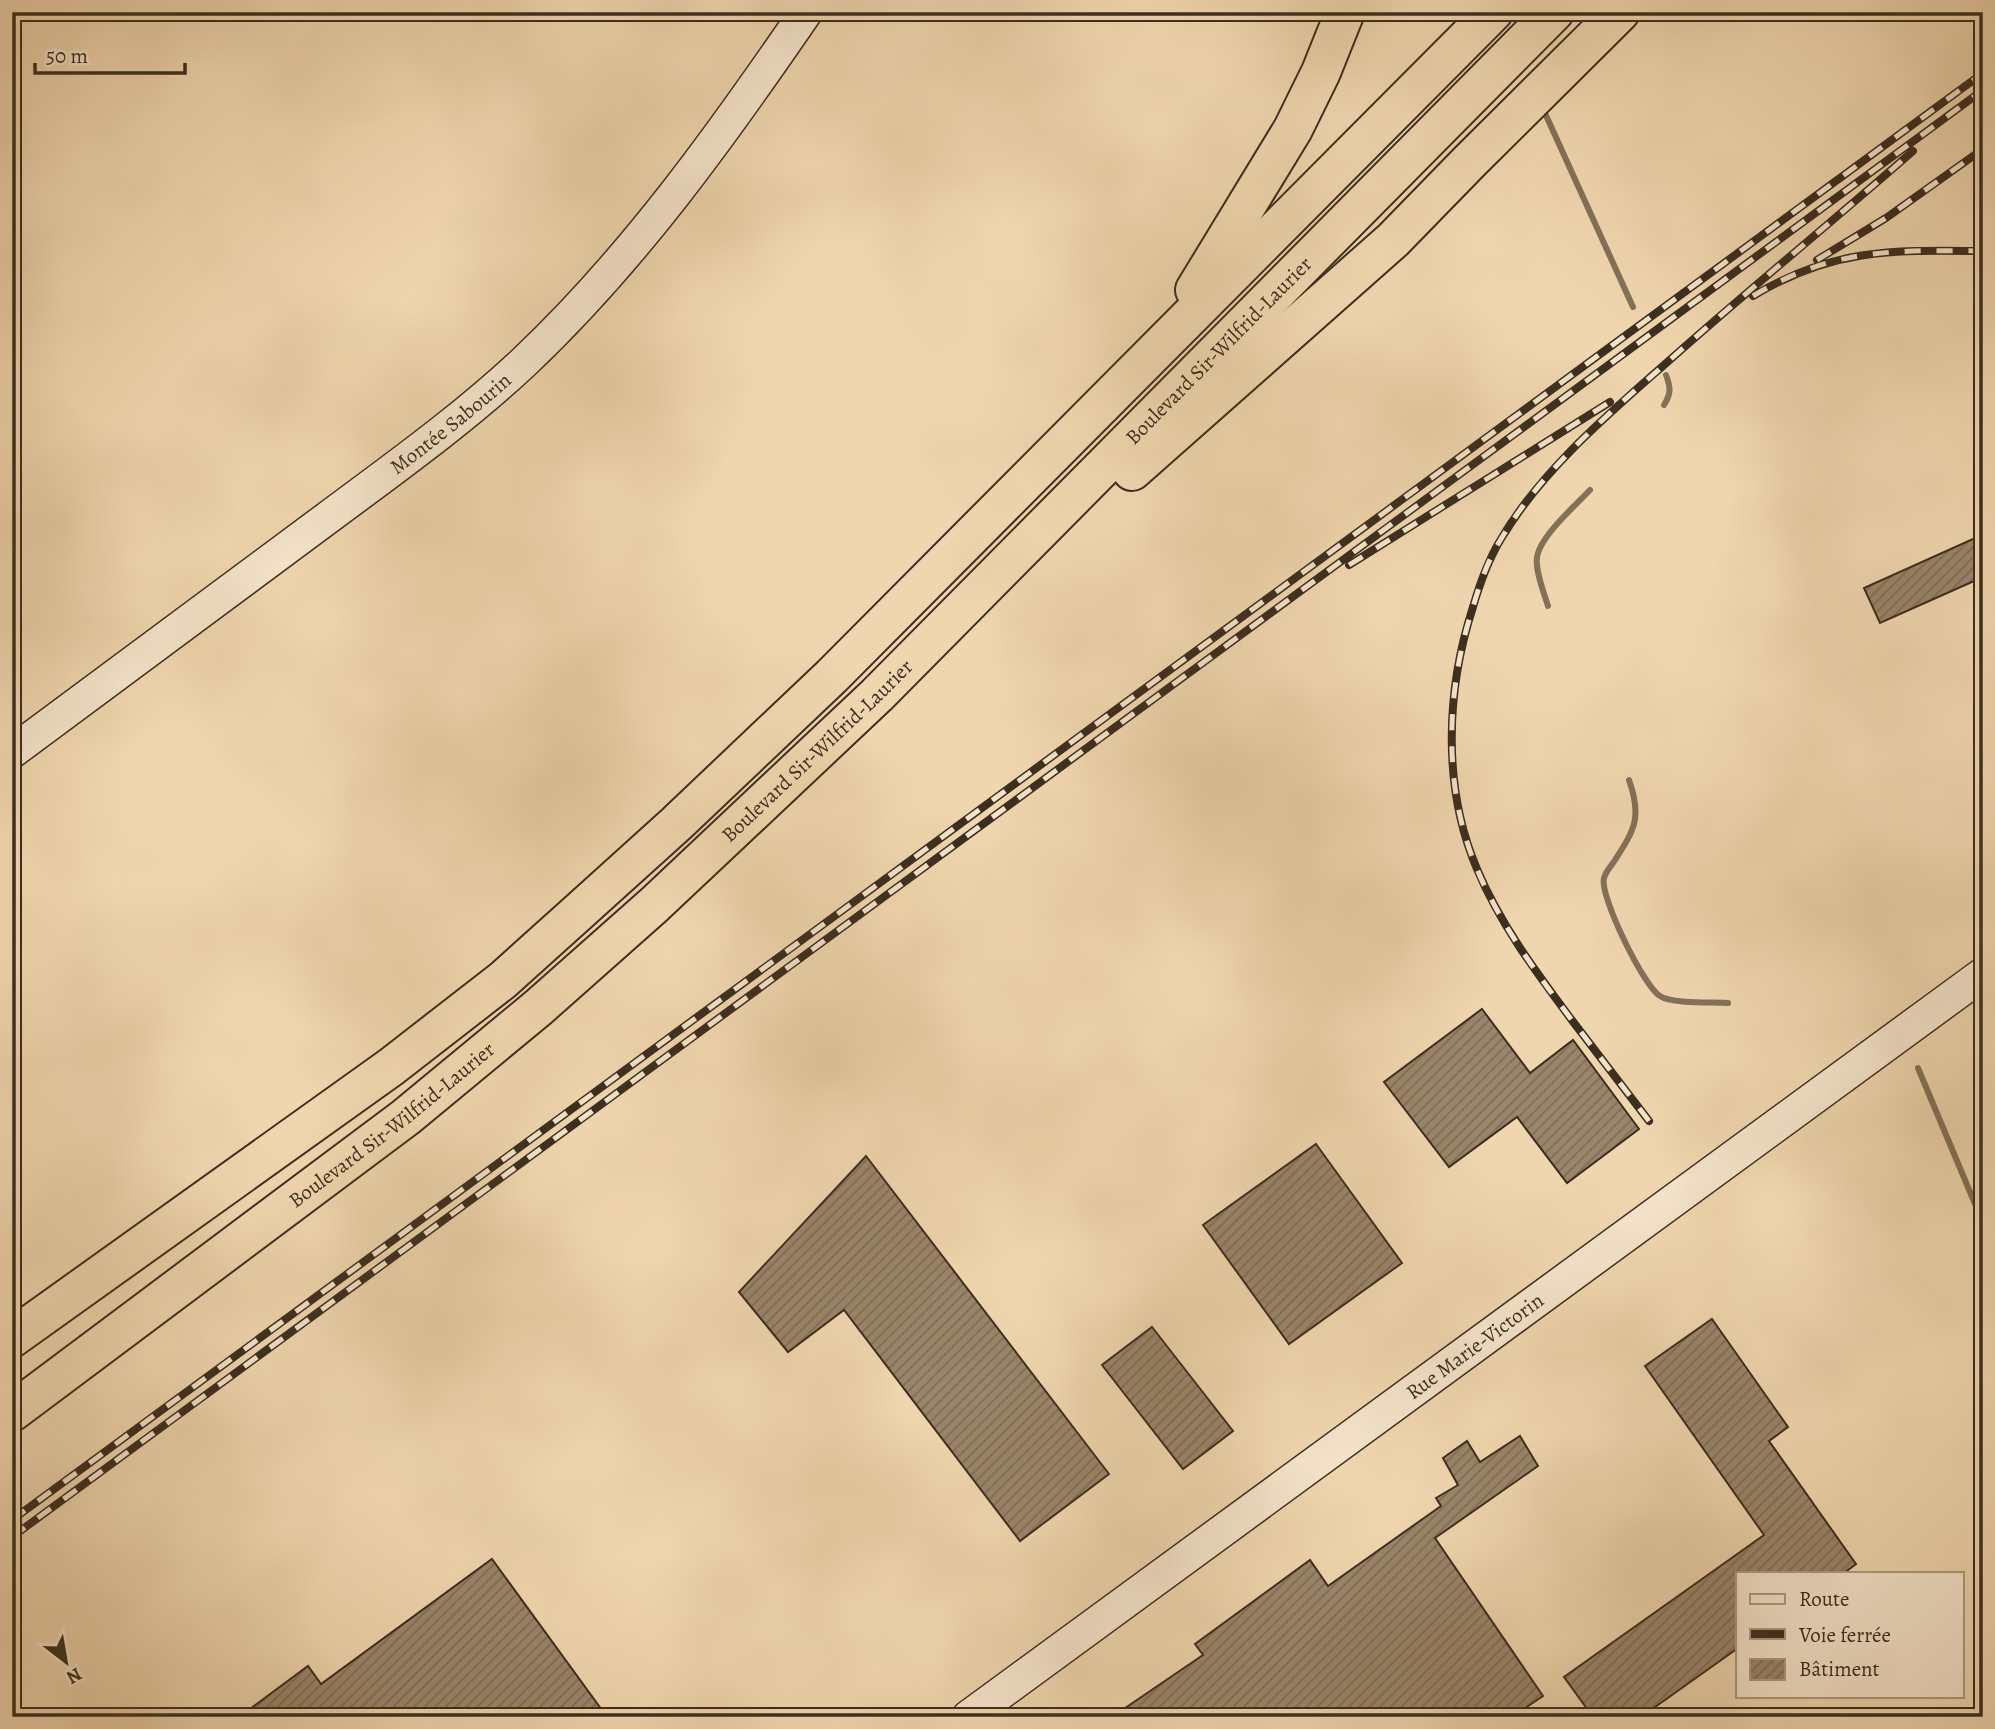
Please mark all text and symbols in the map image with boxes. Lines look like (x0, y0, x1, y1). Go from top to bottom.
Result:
scale bar (35, 32, 186, 76)
text: 50 m (46, 42, 88, 70)
street label: Boulevard Sir-Wilfrid-Laurier (1119, 250, 1318, 451)
street label: Montée Sabourin (384, 366, 517, 481)
street label: Boulevard Sir-Wilfrid-Laurier (715, 653, 919, 848)
street label: Boulevard Sir-Wilfrid-Laurier (283, 1036, 500, 1214)
street label: Rue Marie-Victorin (1400, 1286, 1549, 1406)
legend (1736, 1572, 1964, 1698)
text: Route (1799, 1585, 1849, 1613)
text: Voie ferrée (1798, 1621, 1891, 1649)
north arrow (32, 1628, 102, 1698)
text: Bâtiment (1799, 1655, 1880, 1683)
text: N (61, 1661, 87, 1691)

